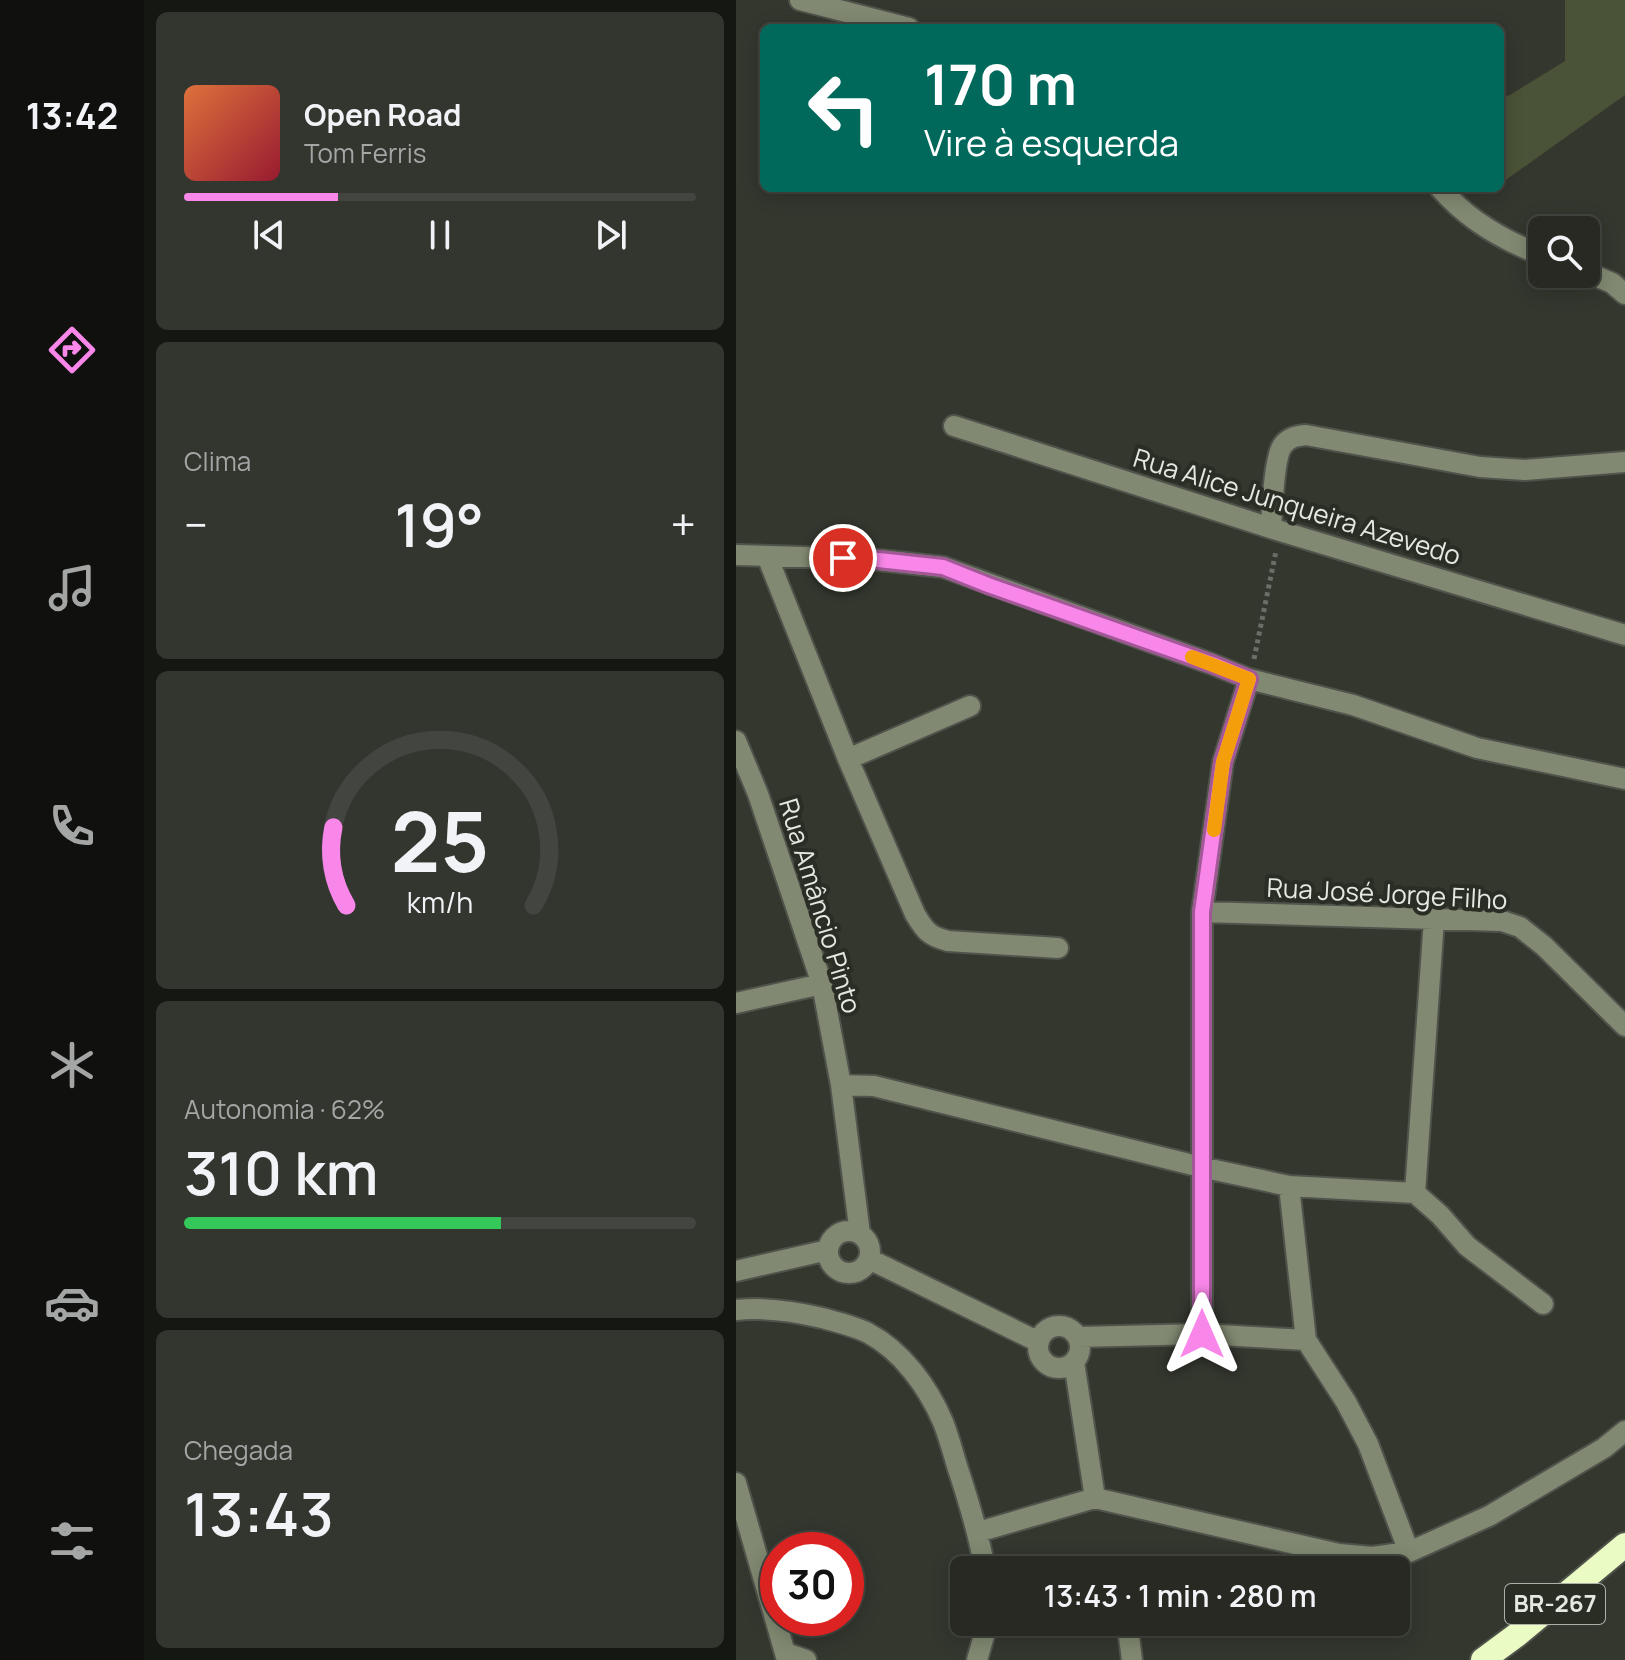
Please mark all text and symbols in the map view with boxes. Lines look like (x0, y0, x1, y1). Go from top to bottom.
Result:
text: 170 m (924, 45, 1077, 122)
icon: left (792, 56, 896, 160)
text: 13:42 (26, 91, 118, 140)
text: Open Road (304, 94, 461, 135)
text: Vire à esquerda (924, 118, 1179, 167)
text: Tom Ferris (304, 135, 426, 171)
icon: previous (247, 213, 291, 257)
icon: pause (418, 213, 462, 257)
icon: next (589, 213, 633, 257)
map controls (1528, 216, 1600, 288)
button: search (1528, 216, 1600, 288)
icon: directions (44, 322, 100, 378)
street label: Rua Alice Junqueira Azevedo (1129, 439, 1465, 573)
text: Clima (184, 443, 251, 479)
text: 19° (394, 483, 484, 565)
text: − (184, 494, 208, 554)
text: + (671, 494, 696, 554)
pin (809, 524, 877, 592)
icon: arrive (821, 536, 865, 580)
icon: music (44, 560, 100, 616)
text: 25 (391, 783, 489, 897)
street label: Rua Amâncio Pinto (771, 794, 871, 1018)
icon: phone (44, 798, 100, 854)
street label: Rua José Jorge Filho (1266, 869, 1508, 917)
text: km/h (407, 883, 473, 922)
icon: climate (44, 1037, 100, 1093)
text: Autonomia · 62% (184, 1091, 385, 1127)
text: 310 km (184, 1131, 379, 1213)
icon: car (44, 1275, 100, 1331)
position arrow (1160, 1292, 1244, 1376)
text: Chegada (184, 1432, 293, 1468)
text: 13:43 (184, 1472, 334, 1554)
icon: filters (44, 1513, 100, 1569)
speed limit sign: 30 (760, 1532, 864, 1636)
text: 13:43 · 1 min · 280 m (1044, 1575, 1317, 1616)
road number: BR-267 (1505, 1584, 1605, 1624)

